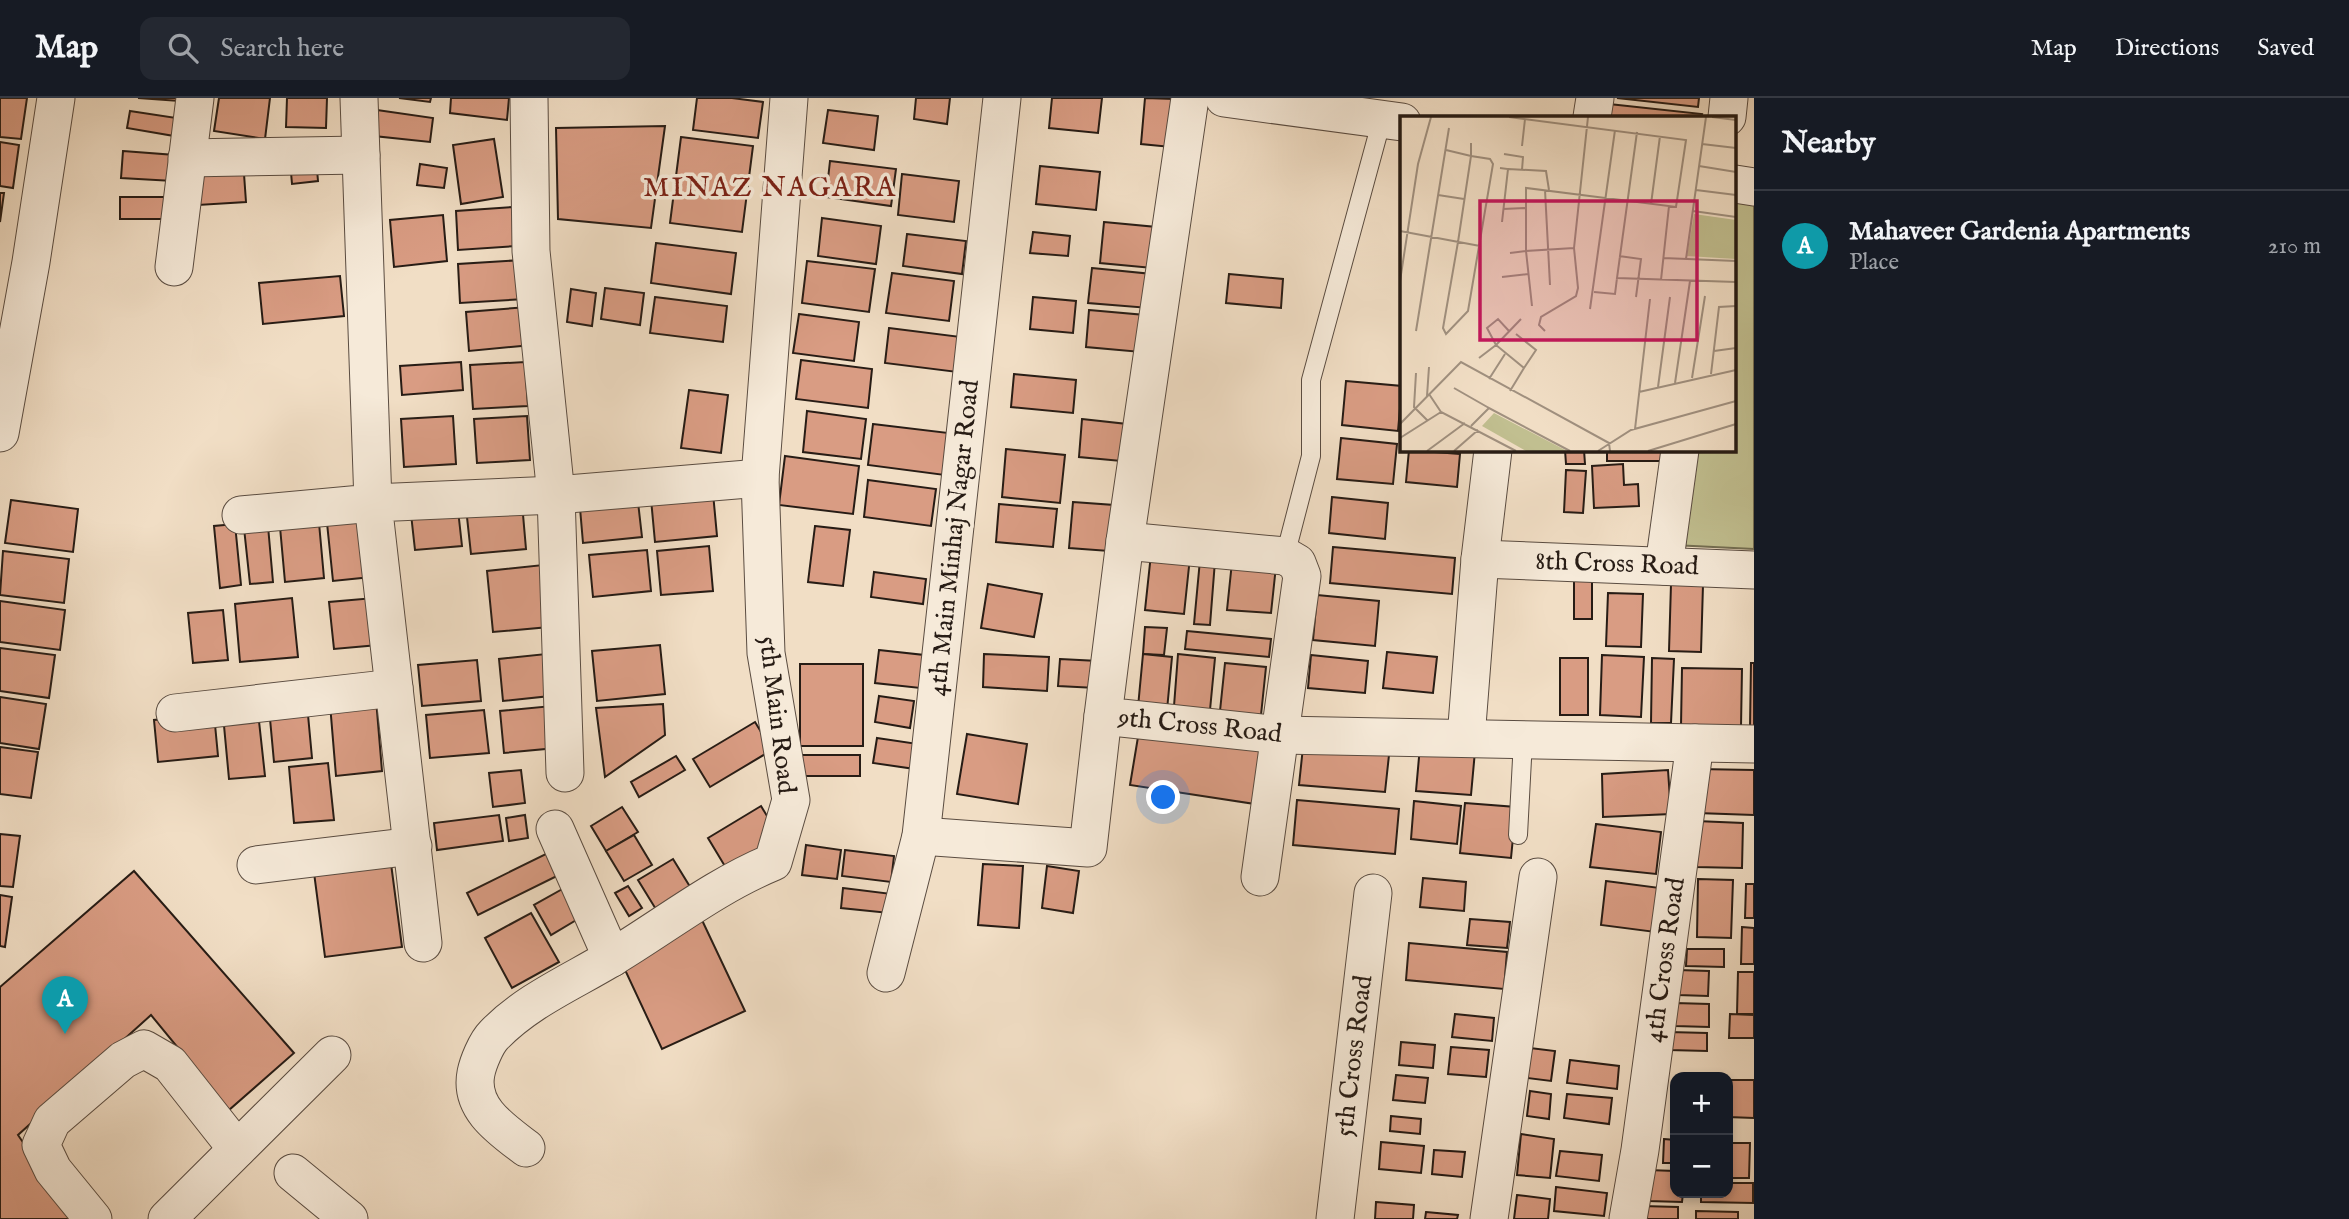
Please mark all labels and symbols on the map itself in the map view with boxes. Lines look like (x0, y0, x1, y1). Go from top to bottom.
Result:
inset map (1400, 116, 1736, 452)
district label: MINAZ NAGARA (643, 171, 897, 206)
street label: 4th Main Minhaj Nagar Road (921, 378, 987, 698)
street label: 8th Cross Road (1535, 545, 1699, 583)
street label: 5th Main Road (751, 634, 803, 796)
street label: 9th Cross Road (1115, 701, 1284, 751)
your location (1146, 780, 1180, 814)
street label: 4th Cross Road (1637, 875, 1693, 1044)
street label: 5th Cross Road (1328, 973, 1380, 1139)
pin: A (42, 976, 88, 1034)

